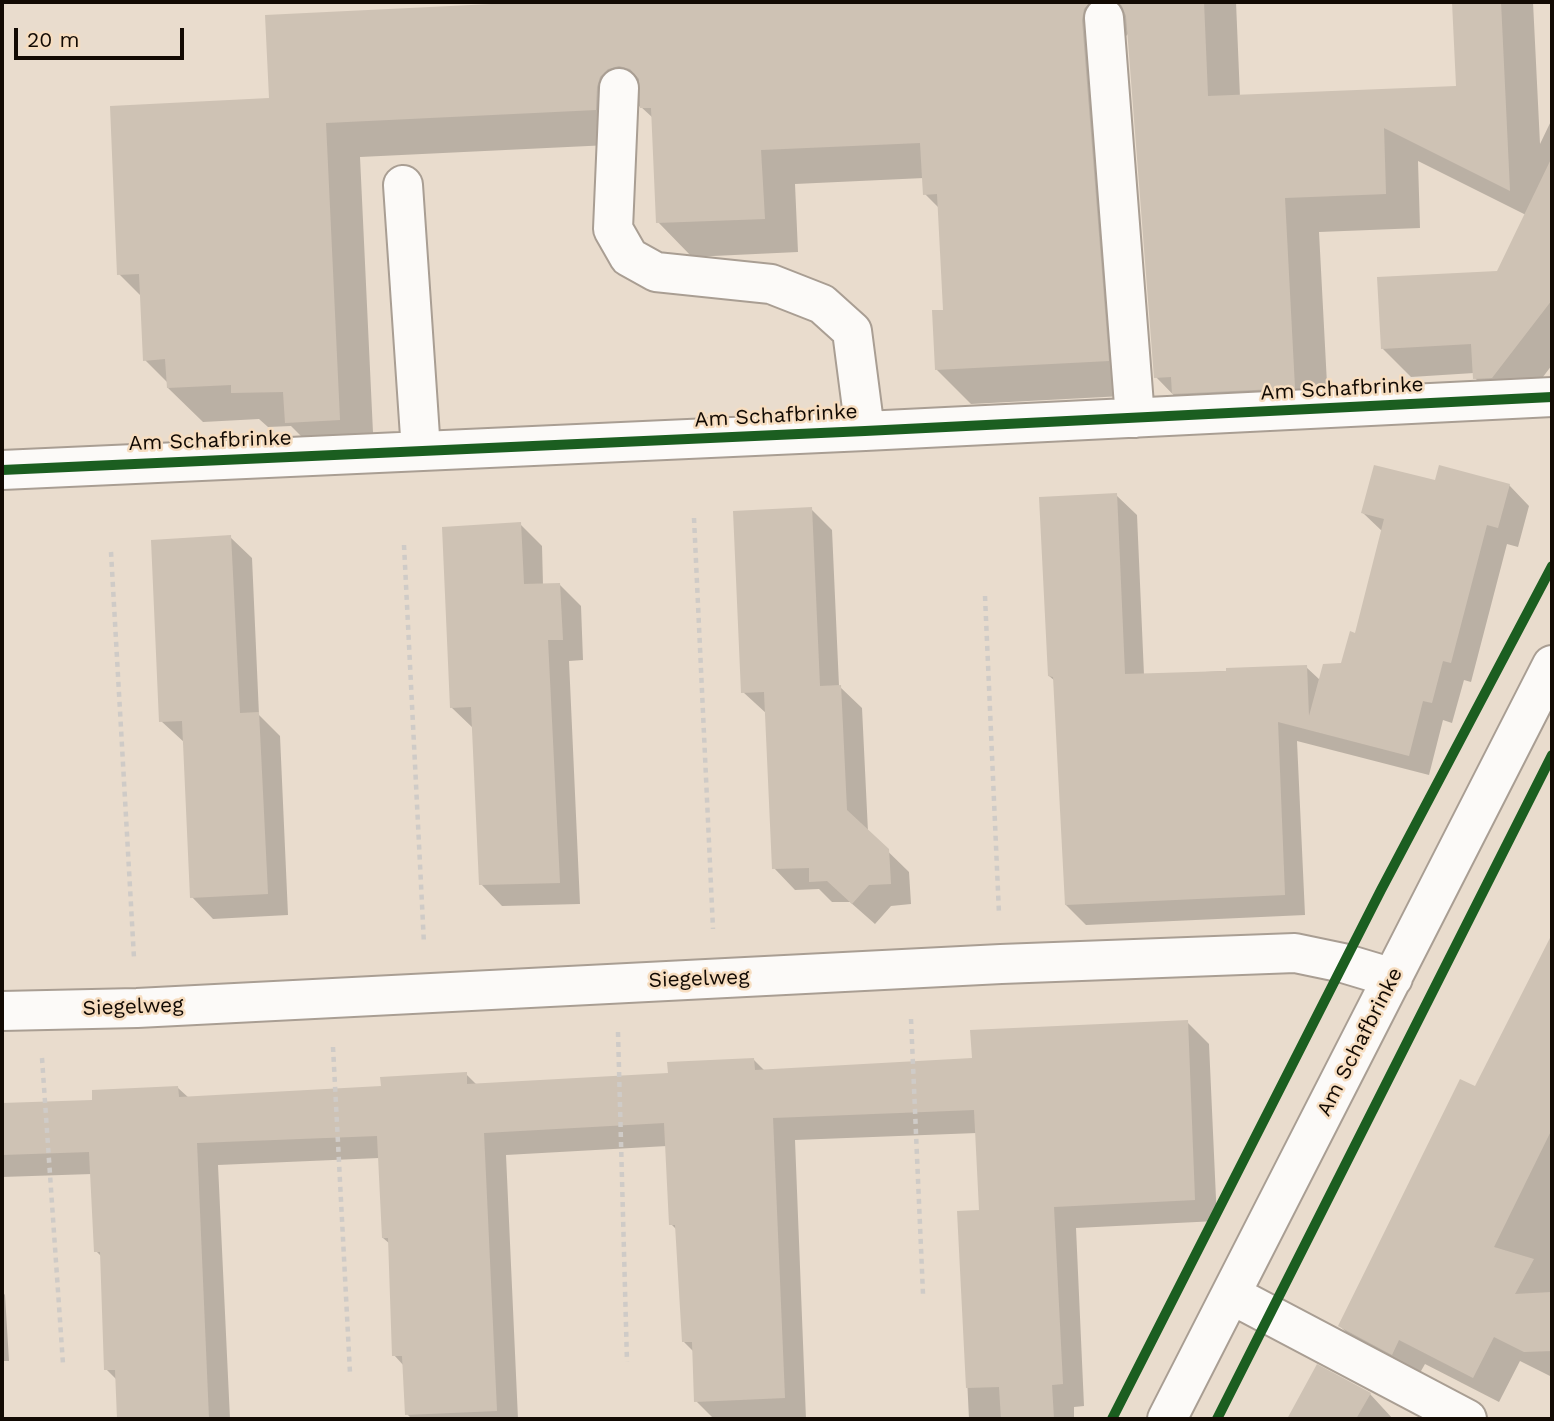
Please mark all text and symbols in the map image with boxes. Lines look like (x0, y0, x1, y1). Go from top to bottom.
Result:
scale bar (18, 14, 187, 58)
text: 20 m (27, 27, 79, 52)
street label: Am Schafbrinke (1260, 372, 1424, 406)
street label: Am Schafbrinke (694, 399, 858, 433)
street label: Am Schafbrinke (128, 426, 292, 456)
street label: Am Schafbrinke (1312, 964, 1408, 1120)
street label: Siegelweg (648, 965, 750, 993)
street label: Siegelweg (82, 993, 184, 1021)

